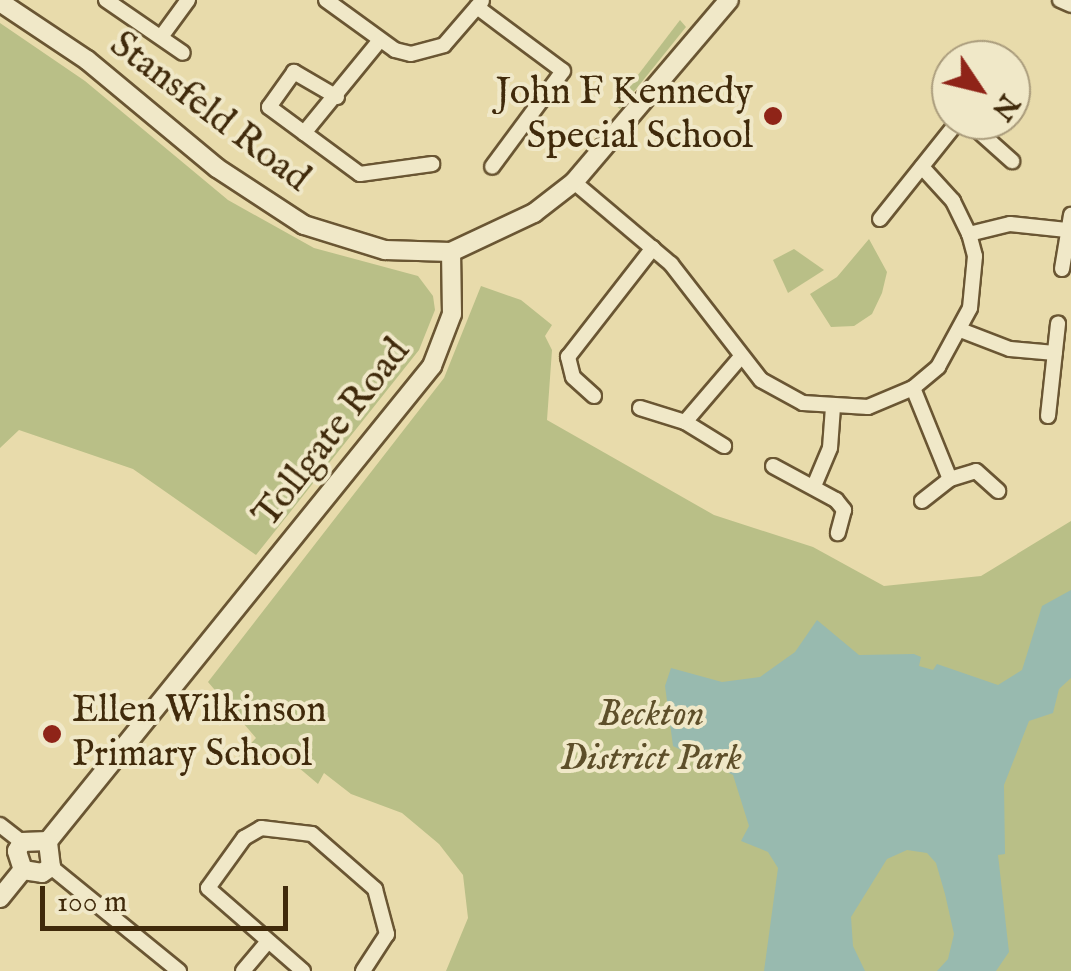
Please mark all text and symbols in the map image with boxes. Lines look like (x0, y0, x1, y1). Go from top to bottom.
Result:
street label: Stansfeld Road (100, 23, 318, 203)
north arrow (931, 40, 1031, 140)
place label: John F Kennedy Special School (495, 71, 753, 160)
text: N (983, 86, 1026, 126)
marker: John F Kennedy Special School (762, 105, 784, 127)
street label: Tollgate Road (245, 330, 421, 538)
place label: Ellen Wilkinson Primary School (72, 689, 326, 778)
park label: Beckton District Park (560, 693, 742, 782)
marker: Ellen Wilkinson Primary School (41, 723, 63, 745)
scale bar (45, 866, 292, 928)
text: 100 m (57, 884, 127, 922)

